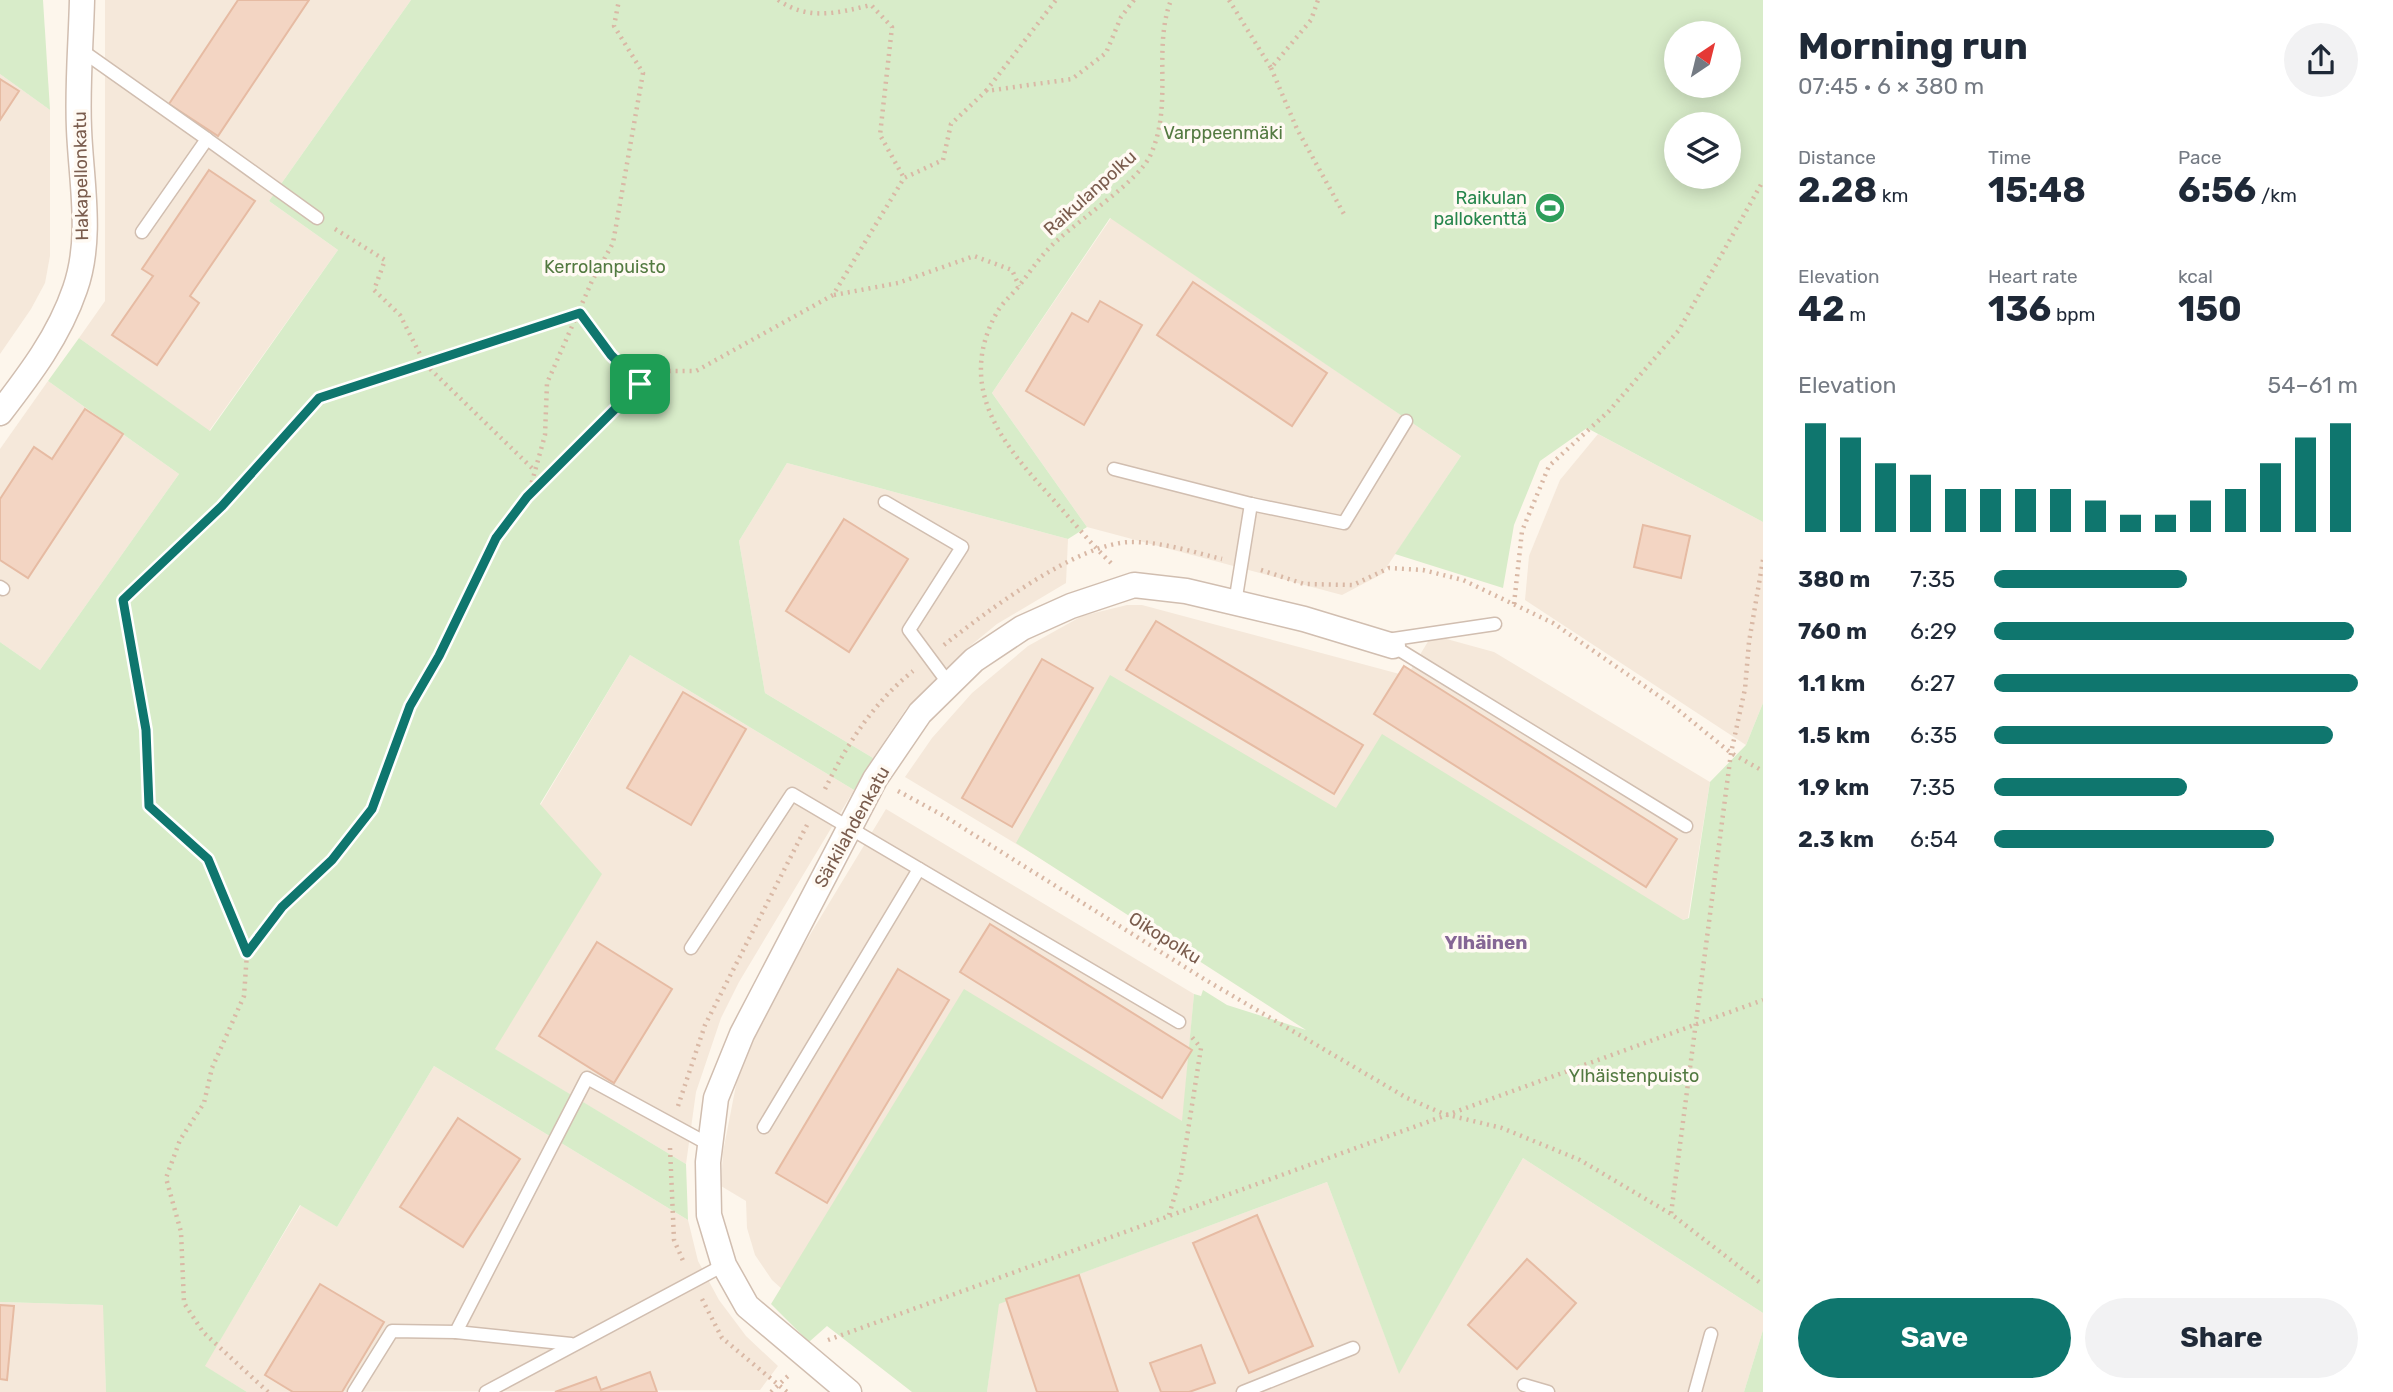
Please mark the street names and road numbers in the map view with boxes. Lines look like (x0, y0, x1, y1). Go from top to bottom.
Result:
street label: Hakapellonkatu (69, 111, 93, 241)
street label: Raikulanpolku (1039, 146, 1141, 240)
street label: Särkilahdenkatu (810, 762, 894, 892)
street label: Oikopolku (1125, 907, 1205, 969)

